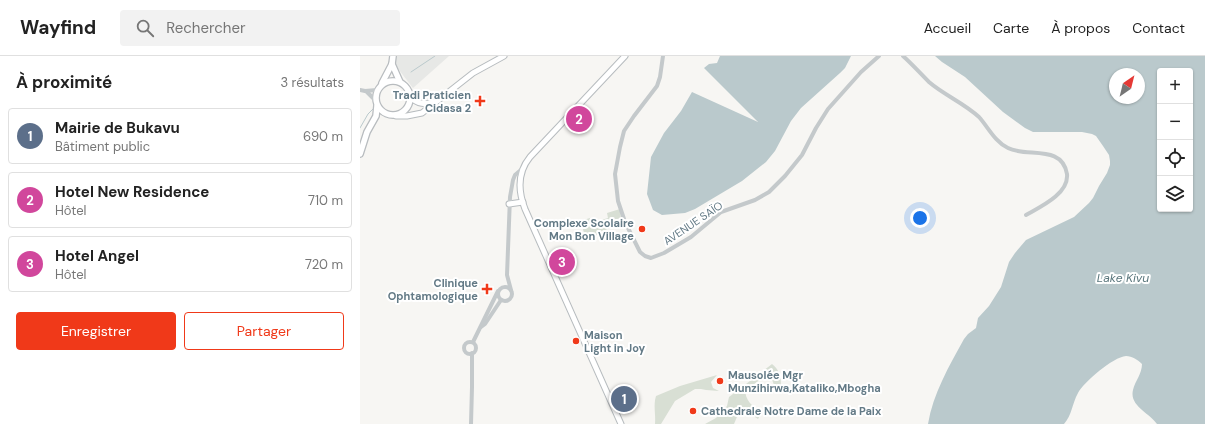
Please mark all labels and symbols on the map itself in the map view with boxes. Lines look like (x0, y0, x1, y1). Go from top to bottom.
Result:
north arrow (1109, 68, 1145, 104)
place label: Tradi Praticien Cidasa 2 (393, 88, 471, 115)
marker: Tradi Praticien Cidasa 2 (474, 95, 486, 107)
pin: 2 (566, 104, 592, 134)
street label: AVENUE SAÏO (661, 198, 725, 248)
your location (910, 208, 930, 228)
place label: Complexe Scolaire Mon Bon Village (534, 216, 634, 243)
marker: Complexe Scolaire Mon Bon Village (637, 224, 647, 234)
pin: 3 (549, 247, 575, 277)
water label: Lake Kivu (1097, 270, 1149, 286)
place label: Clinique Ophtamologique (388, 276, 478, 303)
marker: Clinique Ophtamologique (481, 283, 493, 295)
place label: Maison Light in Joy (584, 328, 645, 355)
marker: Maison Light in Joy (571, 336, 581, 346)
place label: Mausolée Mgr Munzihirwa,Kataliko,Mbogha (728, 368, 881, 395)
marker: Mausolée Mgr Munzihirwa,Kataliko,Mbogha (715, 376, 725, 386)
pin: 1 (611, 384, 637, 414)
place label: Cathedrale Notre Dame de la Paix (701, 404, 882, 418)
marker: Cathedrale Notre Dame de la Paix (688, 406, 698, 416)

